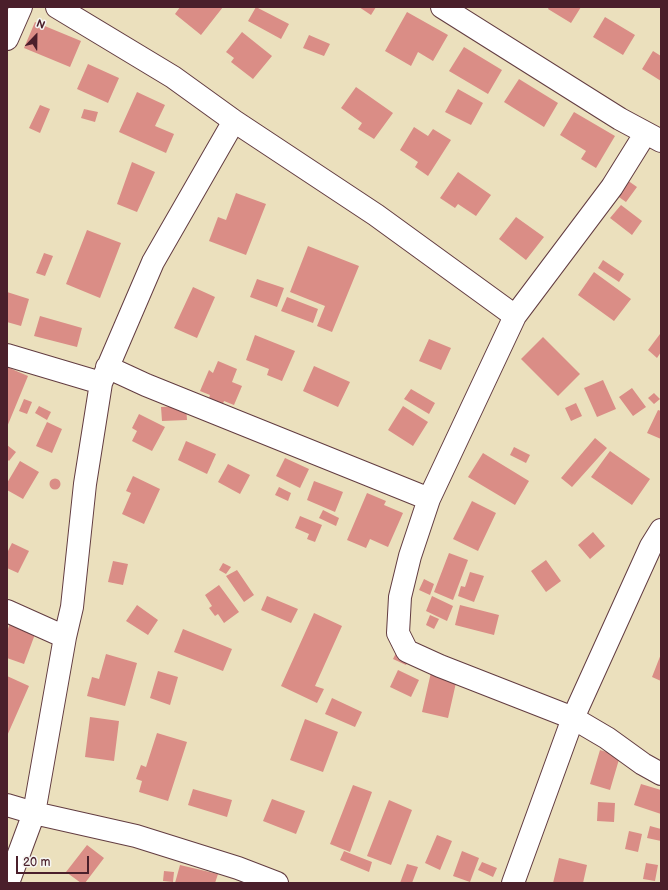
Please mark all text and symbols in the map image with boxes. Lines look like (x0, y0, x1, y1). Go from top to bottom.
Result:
north arrow (16, 16, 56, 56)
text: N (34, 17, 47, 32)
scale bar (18, 848, 91, 874)
text: 20 m (23, 855, 50, 870)

